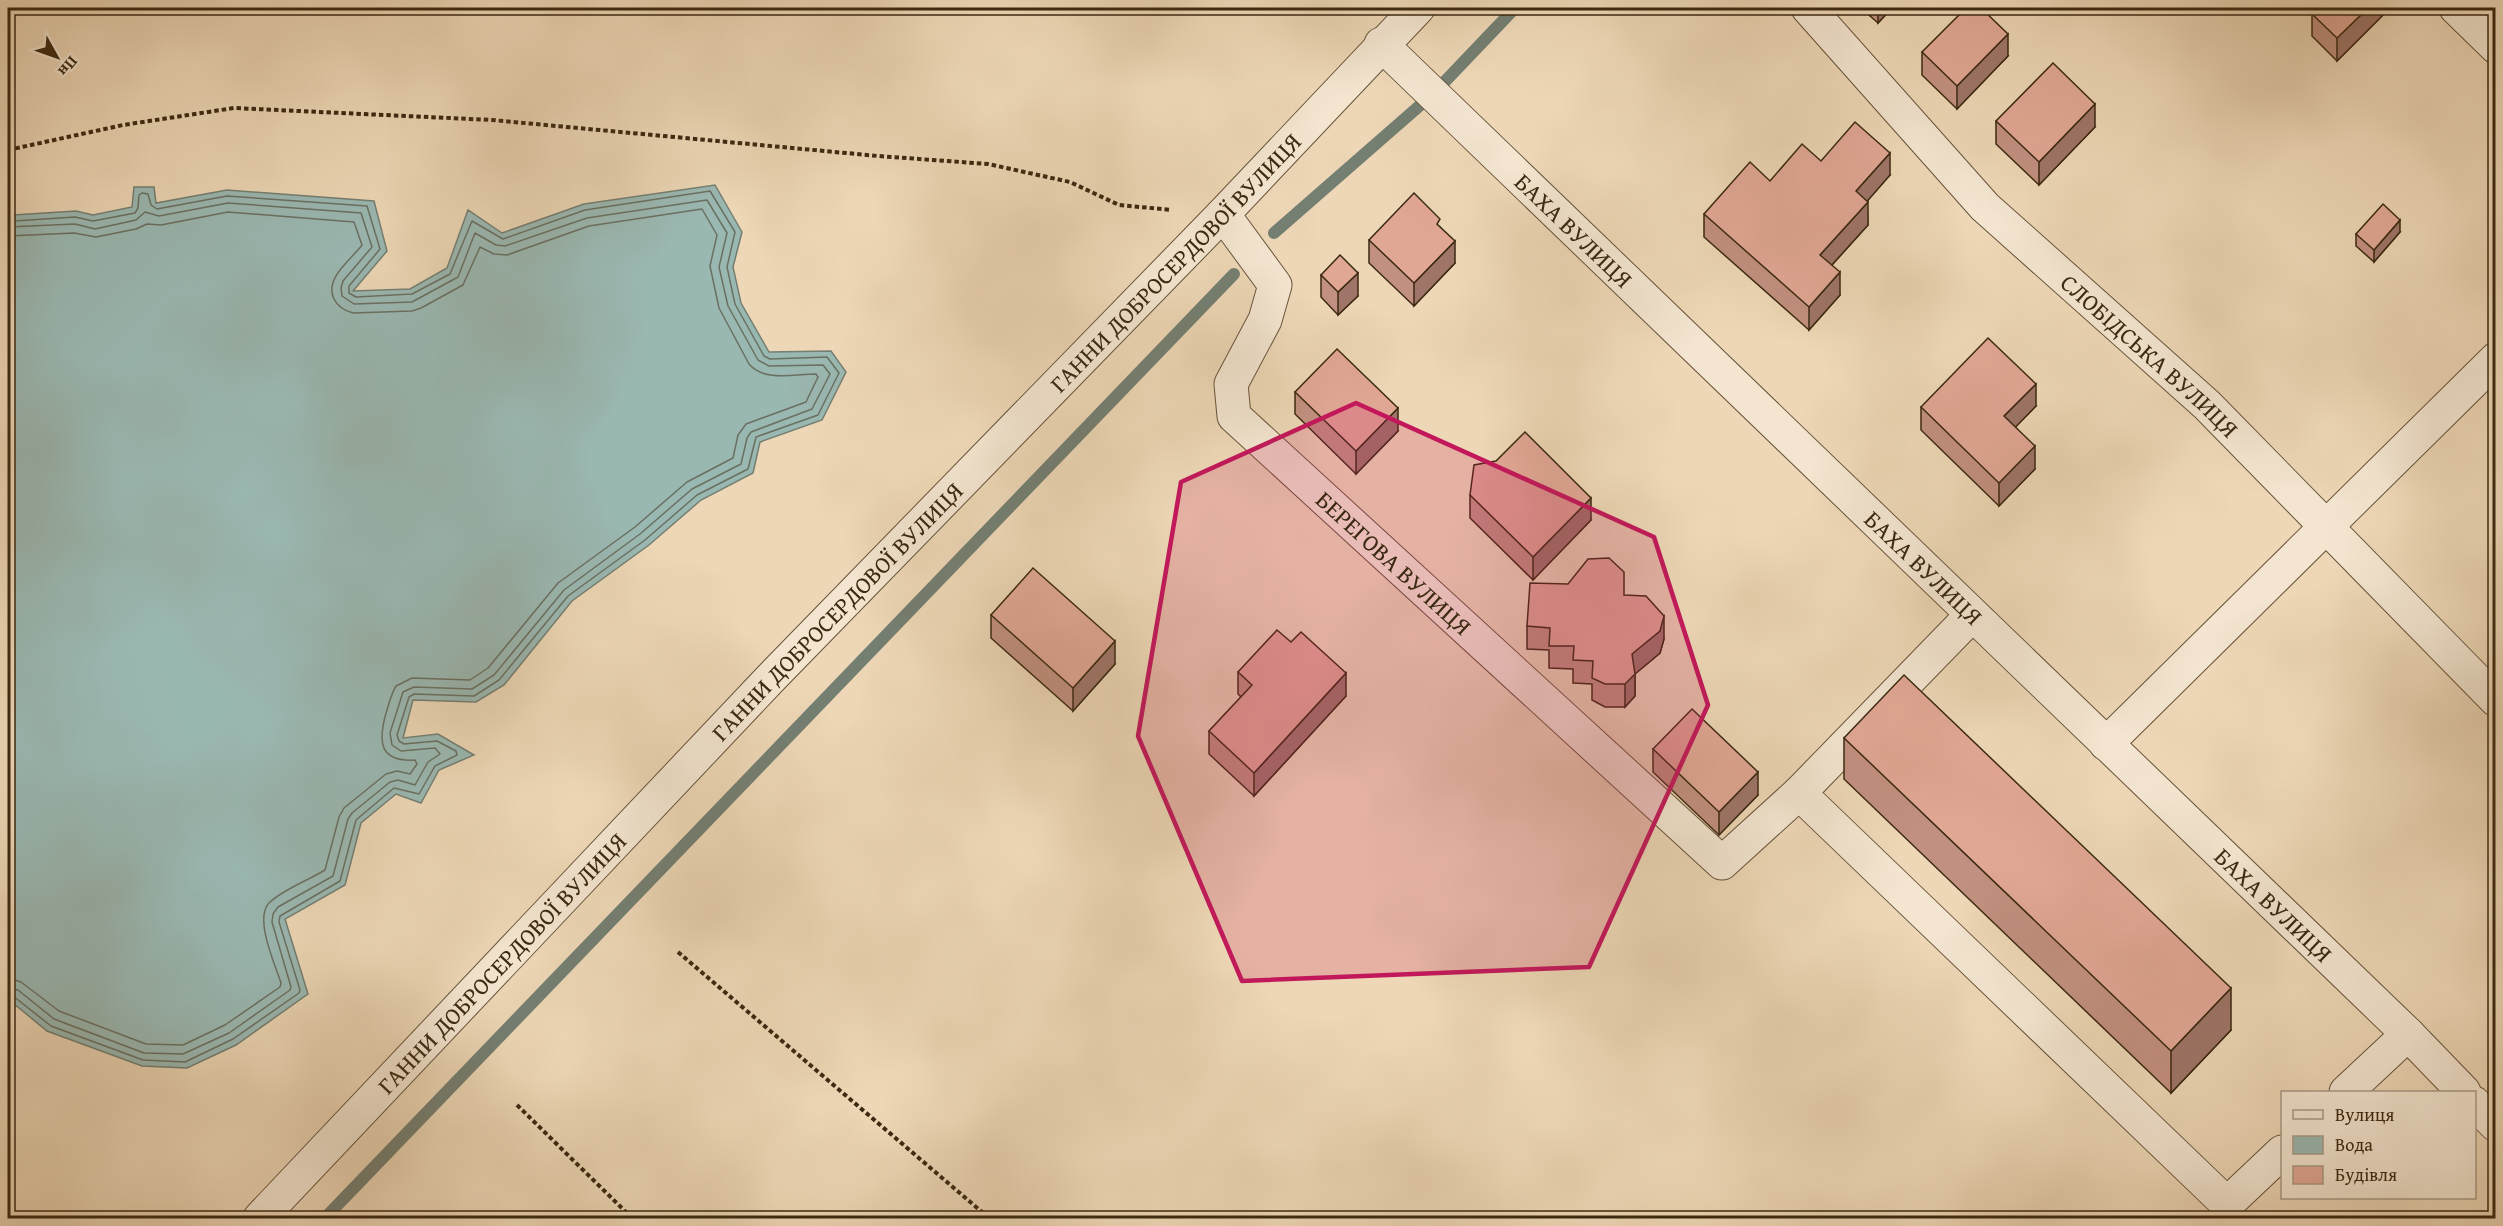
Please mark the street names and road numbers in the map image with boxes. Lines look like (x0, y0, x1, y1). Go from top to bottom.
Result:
street label: ГАННИ ДОБРОСЕРДОВОЇ ВУЛИЦЯ (1041, 125, 1309, 400)
street label: БАХА ВУЛИЦЯ (1507, 165, 1641, 295)
street label: СЛОБІДСЬКА ВУЛИЦЯ (2053, 265, 2247, 445)
street label: ГАННИ ДОБРОСЕРДОВОЇ ВУЛИЦЯ (703, 474, 970, 749)
street label: БЕРЕГОВА ВУЛИЦЯ (1309, 482, 1479, 643)
street label: БАХА ВУЛИЦЯ (1857, 502, 1991, 633)
street label: ГАННИ ДОБРОСЕРДОВОЇ ВУЛИЦЯ (369, 824, 634, 1102)
street label: БАХА ВУЛИЦЯ (2207, 839, 2341, 970)

